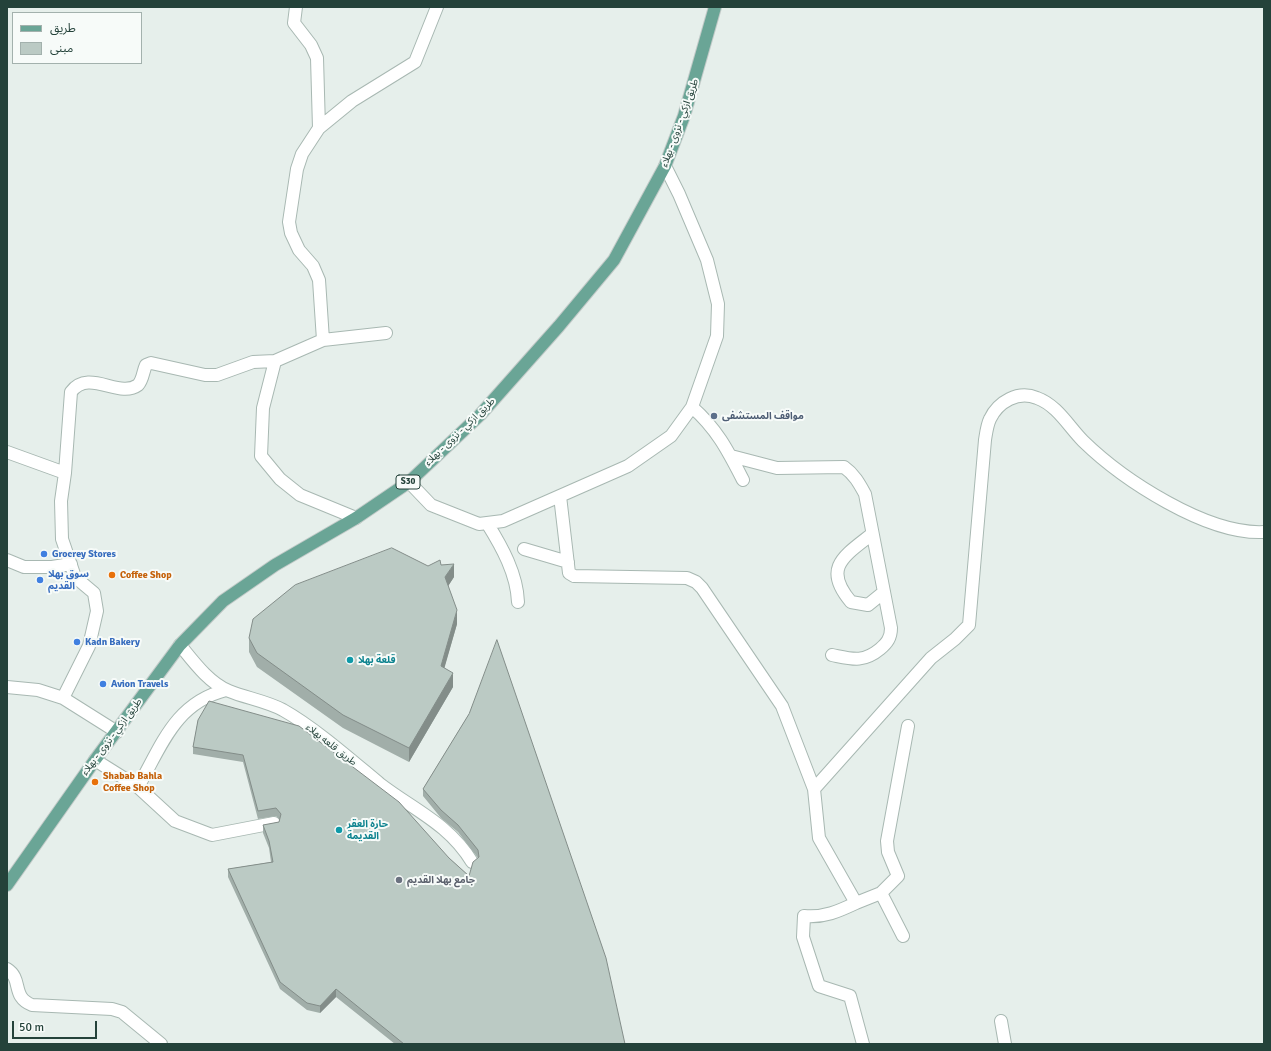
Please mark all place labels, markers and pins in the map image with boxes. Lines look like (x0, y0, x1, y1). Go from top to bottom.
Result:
place label: مواقف المستشفى (722, 410, 804, 422)
marker: مواقف المستشفى (709, 411, 719, 421)
place label: Grocrey Stores (52, 548, 116, 560)
marker: Grocrey Stores (39, 549, 49, 559)
place label: سوق بهلا القديم (48, 568, 89, 592)
place label: Coffee Shop (120, 569, 172, 581)
marker: Coffee Shop (107, 570, 117, 580)
marker: سوق بهلا القديم (35, 575, 45, 585)
place label: Kadn Bakery (85, 636, 140, 648)
marker: Kadn Bakery (72, 637, 82, 647)
place label: قلعة بهلا (358, 654, 395, 666)
marker: قلعة بهلا (345, 655, 355, 665)
place label: Avion Travels (111, 678, 168, 690)
marker: Avion Travels (98, 679, 108, 689)
place label: Shabab Bahla Coffee Shop (103, 770, 162, 794)
marker: Shabab Bahla Coffee Shop (90, 777, 100, 787)
place label: حارة العقر القديمة (347, 818, 388, 842)
marker: حارة العقر القديمة (334, 825, 344, 835)
place label: جامع بهلا القديم (407, 874, 475, 886)
marker: جامع بهلا القديم (394, 875, 404, 885)

